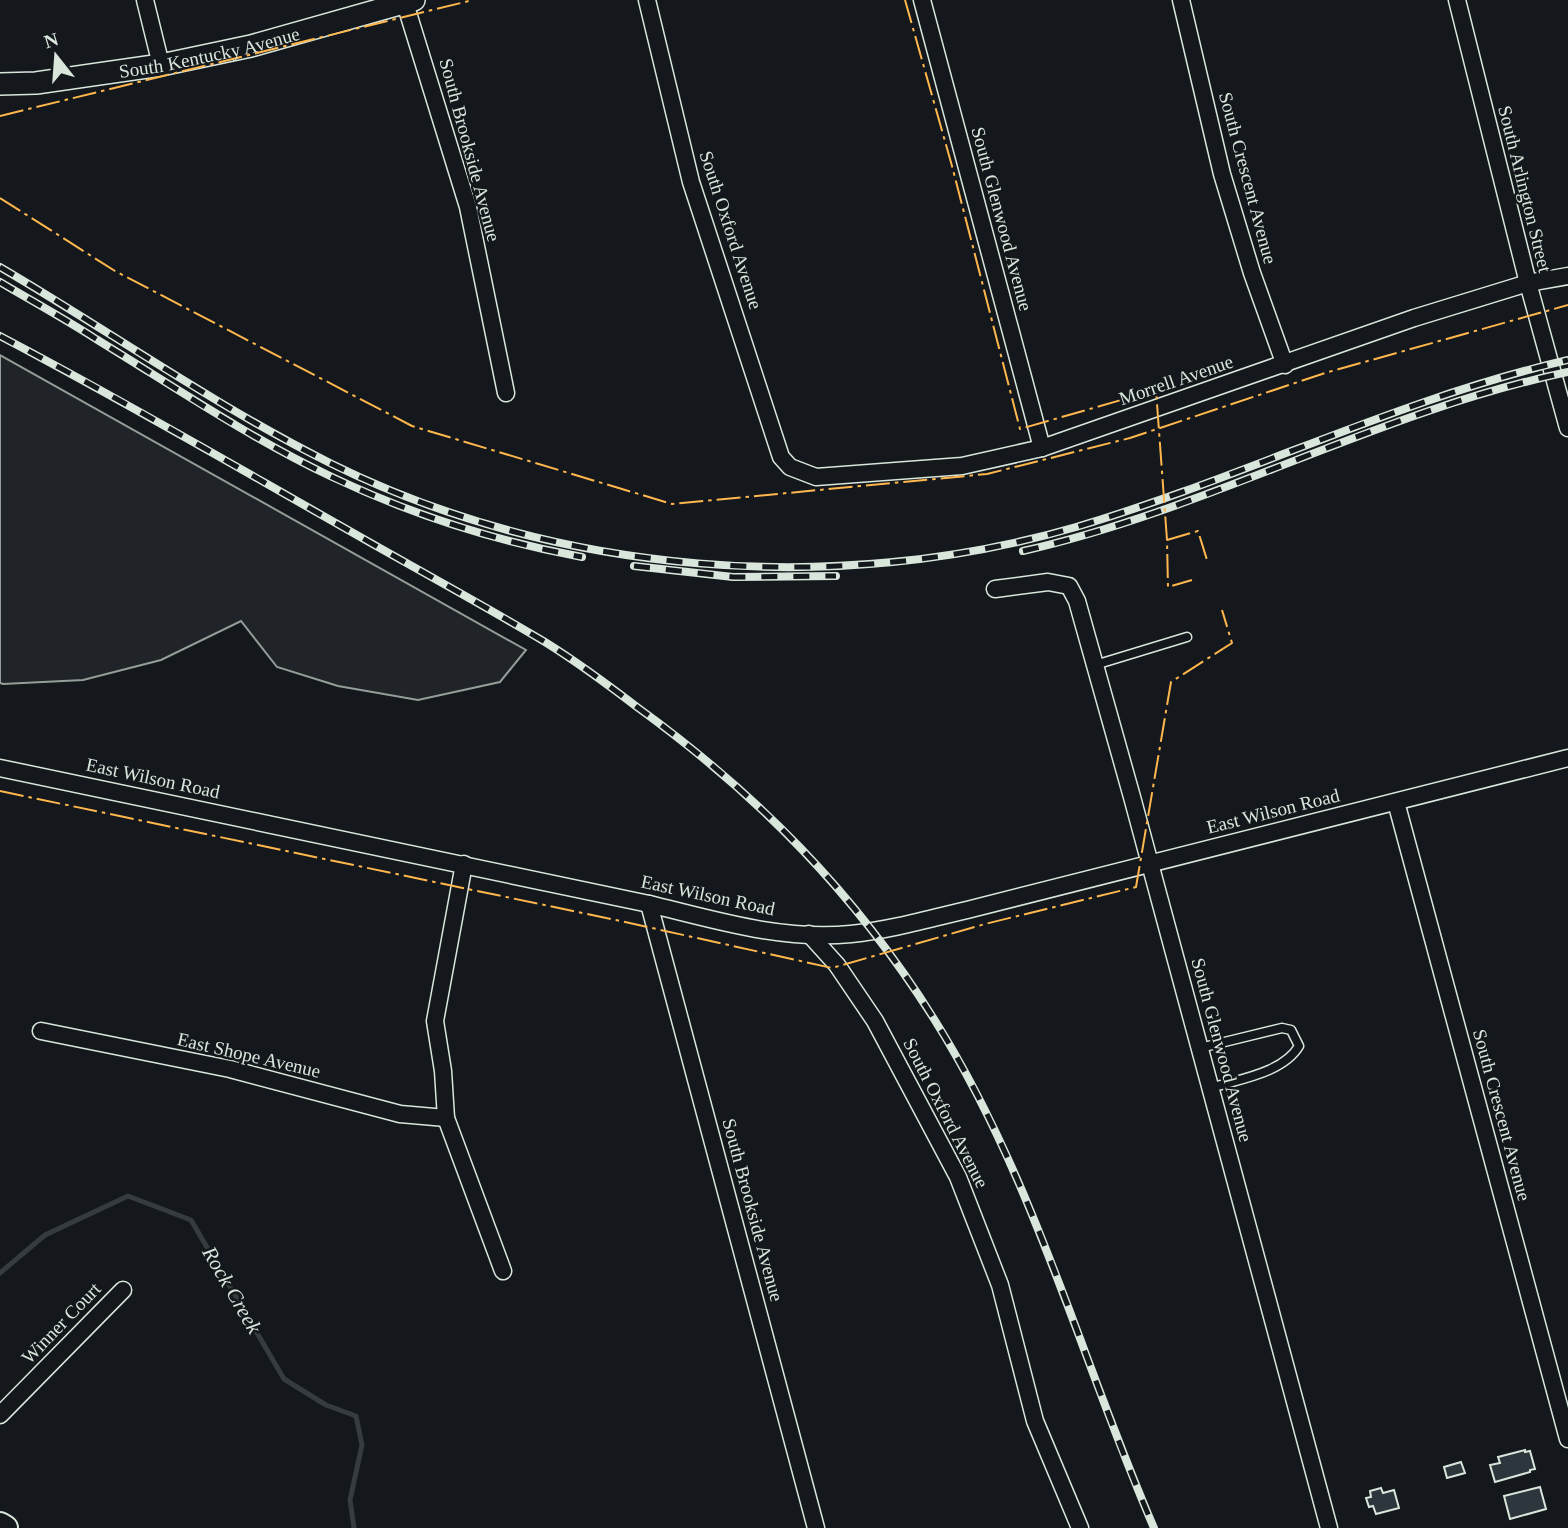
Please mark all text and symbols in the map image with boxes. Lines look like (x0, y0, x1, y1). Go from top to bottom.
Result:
north arrow (21, 21, 91, 91)
street label: South Kentucky Avenue (117, 22, 302, 81)
text: N (42, 28, 61, 52)
street label: South Brookside Avenue (435, 56, 505, 244)
street label: South Crescent Avenue (1215, 90, 1281, 266)
street label: South Arlington Street (1494, 103, 1556, 275)
street label: South Glenwood Avenue (967, 125, 1037, 313)
street label: South Oxford Avenue (695, 148, 767, 312)
street label: Morrell Avenue (1116, 351, 1236, 409)
street label: East Wilson Road (84, 754, 222, 803)
street label: East Wilson Road (1204, 784, 1342, 838)
street label: East Wilson Road (639, 871, 777, 920)
street label: South Glenwood Avenue (1187, 956, 1257, 1144)
street label: South Crescent Avenue (1469, 1027, 1535, 1203)
street label: East Shope Avenue (175, 1028, 323, 1082)
street label: South Oxford Avenue (899, 1035, 993, 1191)
street label: South Brookside Avenue (718, 1116, 788, 1304)
water label: Rock Creek (197, 1241, 267, 1338)
street label: Winner Court (17, 1278, 105, 1368)

